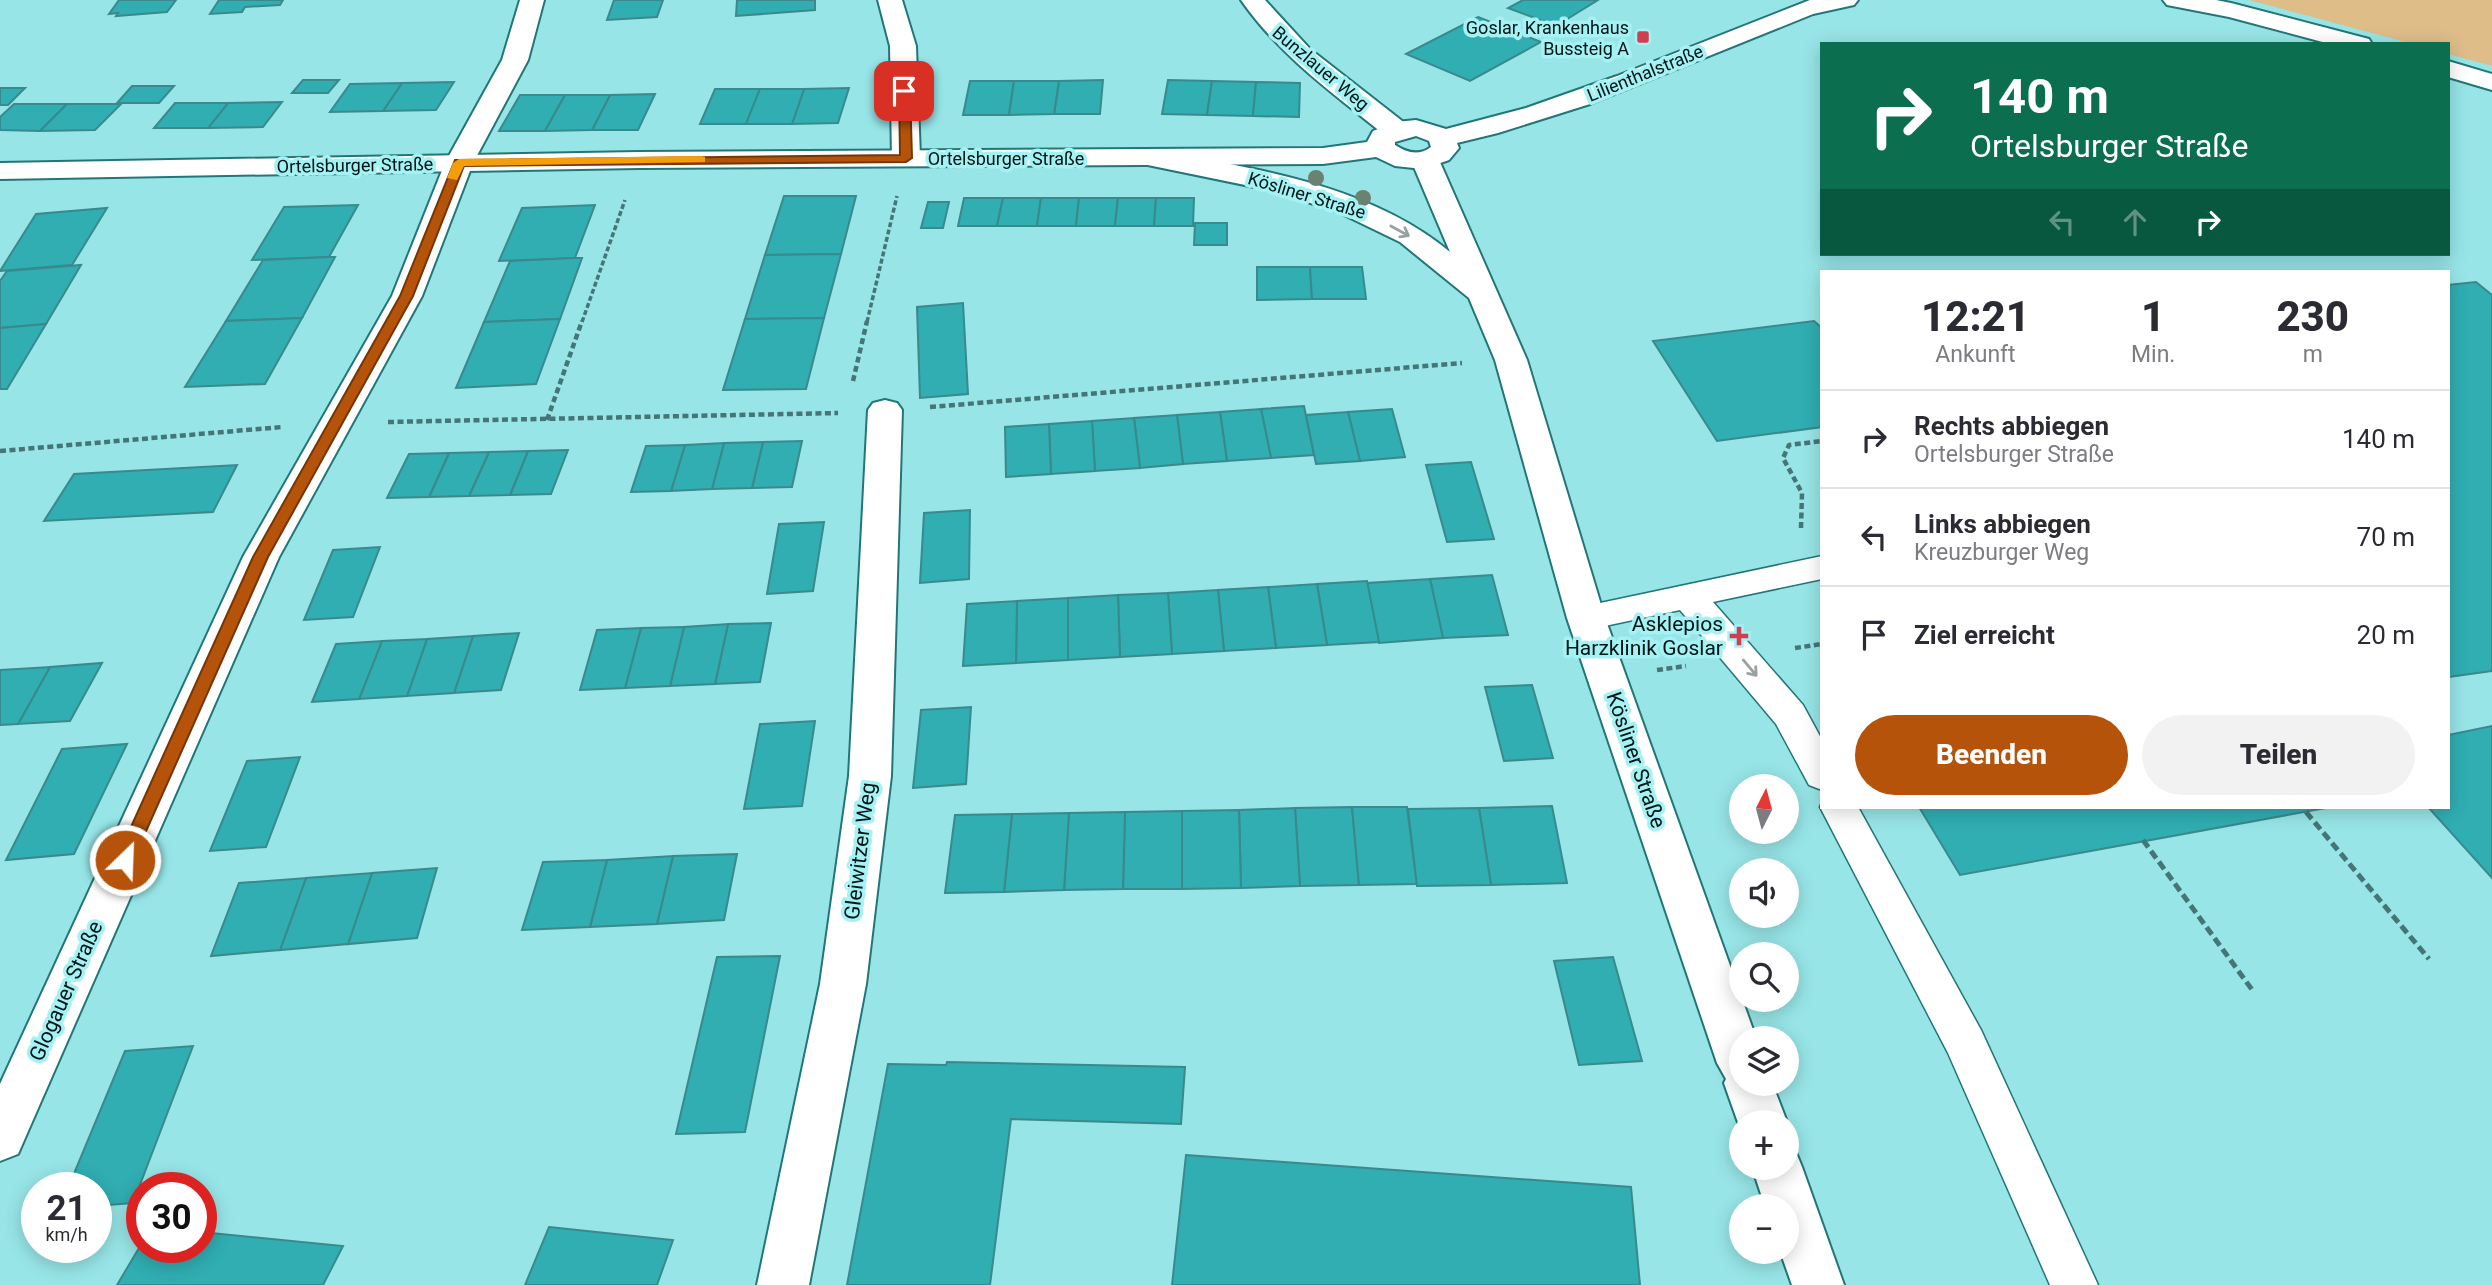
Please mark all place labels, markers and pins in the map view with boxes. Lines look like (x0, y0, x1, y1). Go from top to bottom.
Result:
place label: Goslar, Krankenhaus Bussteig A (1466, 17, 1629, 59)
marker: Goslar, Krankenhaus Bussteig A (1635, 29, 1651, 45)
pin (874, 61, 934, 121)
place label: Asklepios Harzklinik Goslar (1565, 612, 1723, 660)
marker: Asklepios Harzklinik Goslar (1729, 626, 1749, 646)

